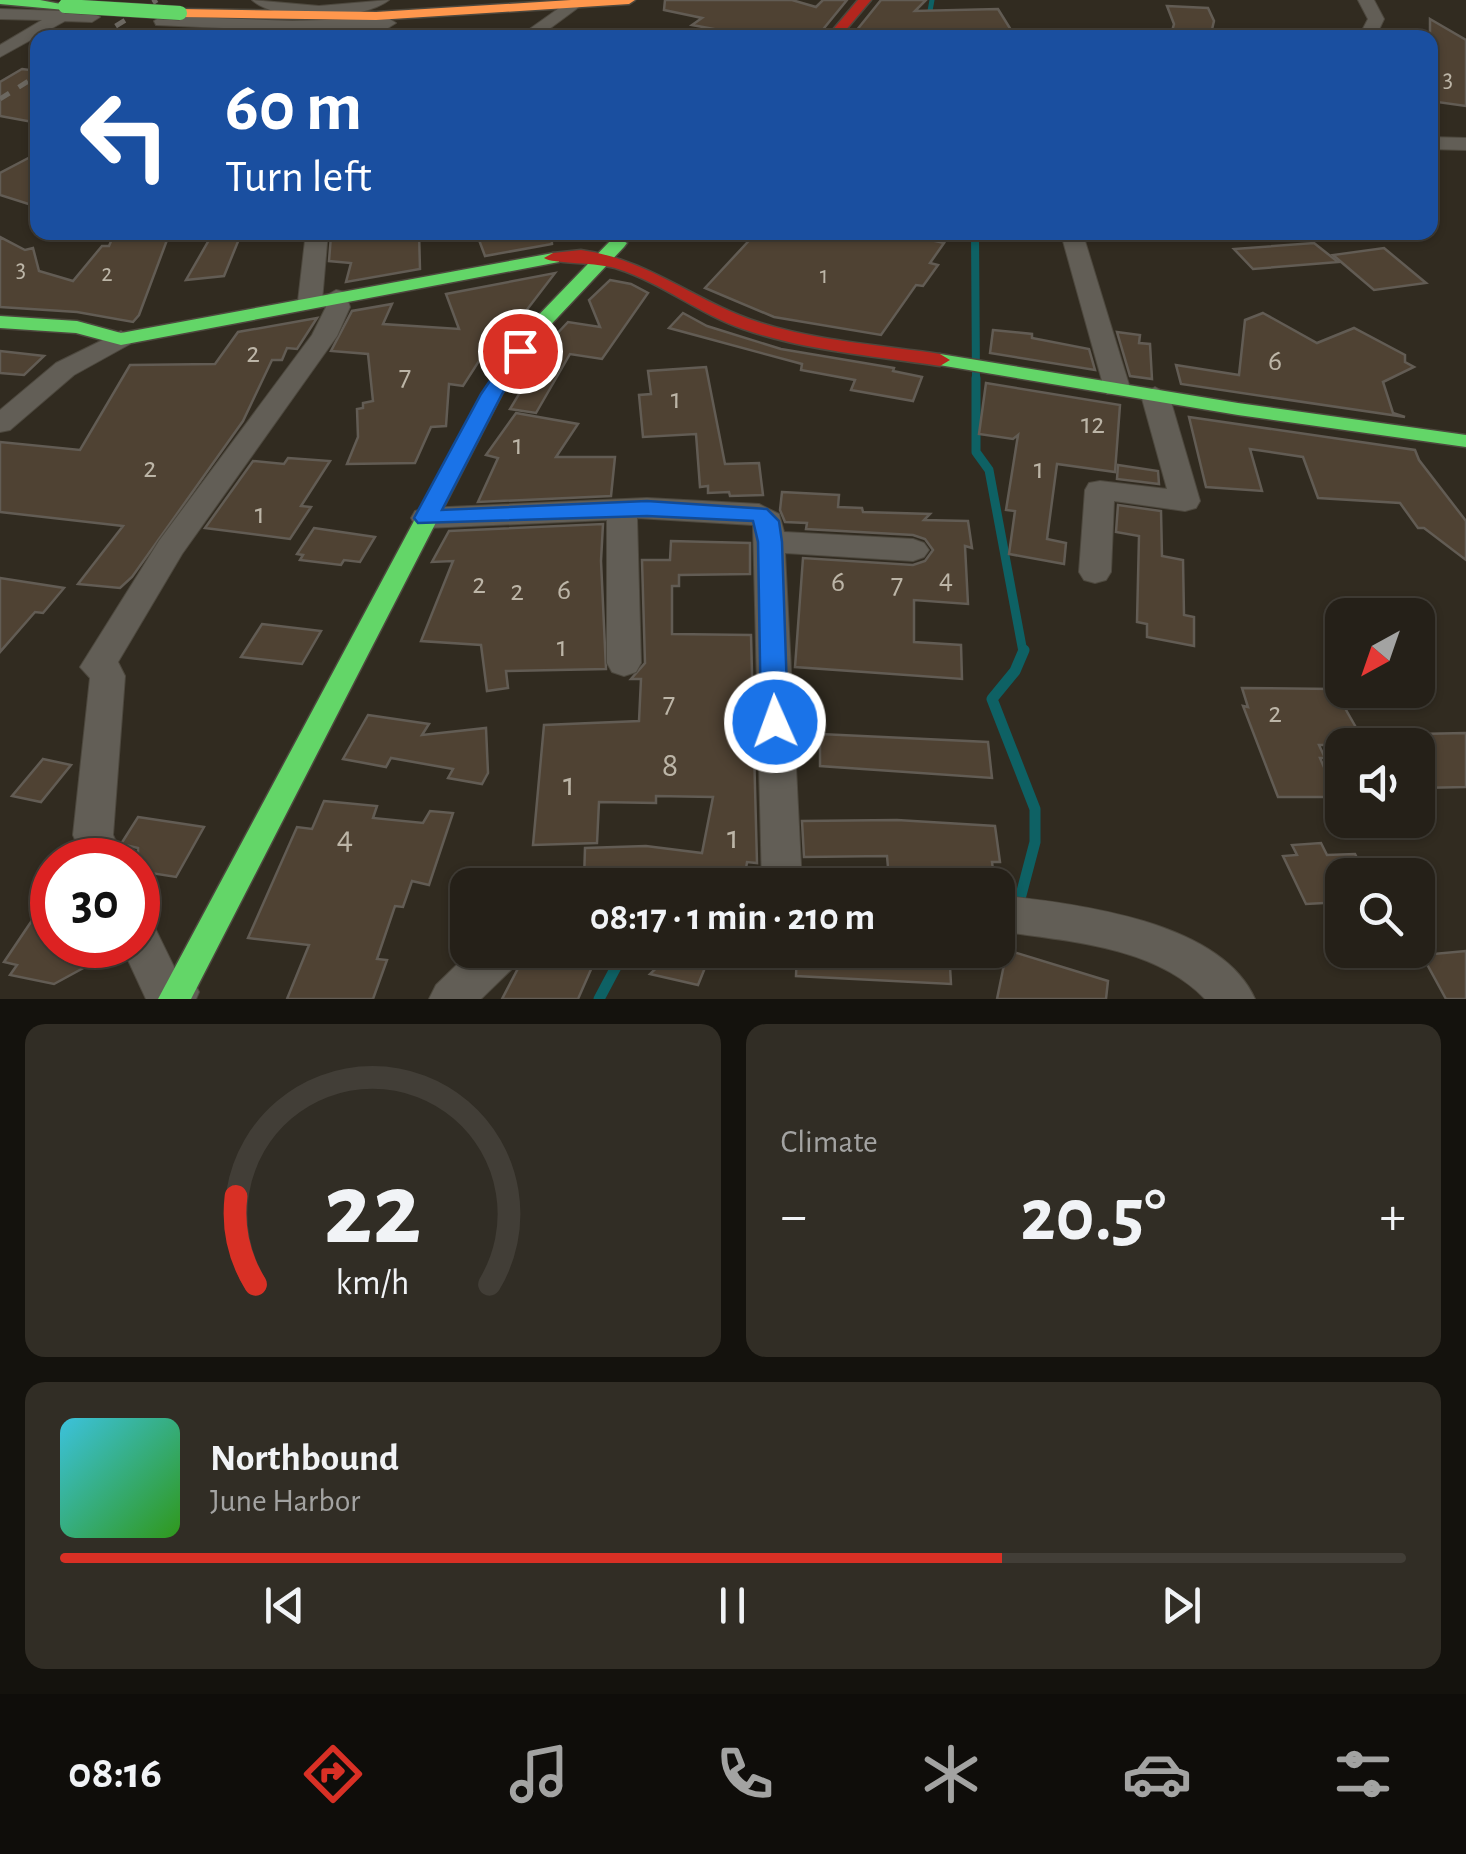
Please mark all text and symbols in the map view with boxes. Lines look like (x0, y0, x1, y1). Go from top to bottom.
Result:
house number: 3 (1443, 67, 1453, 92)
icon: left (60, 70, 190, 200)
text: 60 m (225, 73, 362, 143)
text: Turn left (225, 155, 372, 200)
house number: 3 (16, 257, 26, 282)
house number: 2 (101, 261, 113, 286)
house number: 1 (820, 263, 828, 288)
pin (478, 309, 563, 394)
icon: arrive (493, 324, 548, 379)
house number: 2 (246, 338, 260, 368)
house number: 6 (1268, 346, 1282, 376)
house number: 7 (399, 361, 411, 391)
house number: 1 (671, 384, 681, 414)
house number: 12 (1081, 409, 1105, 439)
house number: 1 (513, 430, 523, 460)
house number: 2 (143, 453, 157, 483)
house number: 1 (1034, 454, 1044, 484)
house number: 1 (255, 499, 265, 529)
house number: 4 (939, 564, 953, 594)
house number: 6 (831, 567, 845, 597)
house number: 2 (472, 569, 486, 599)
house number: 7 (891, 569, 903, 599)
house number: 6 (557, 575, 571, 605)
house number: 2 (510, 576, 524, 606)
north arrow (1325, 598, 1435, 708)
map controls (1325, 598, 1435, 968)
house number: 1 (557, 632, 567, 662)
position arrow (723, 670, 827, 774)
house number: 7 (663, 688, 675, 718)
house number: 2 (1268, 698, 1282, 728)
button: sound (1325, 728, 1435, 838)
house number: 8 (662, 748, 678, 783)
house number: 1 (563, 767, 575, 802)
house number: 1 (727, 820, 739, 855)
house number: 4 (337, 821, 353, 856)
speed limit sign: 30 (30, 838, 160, 968)
button: search (1325, 858, 1435, 968)
text: 08:17 · 1 min · 210 m (590, 899, 875, 937)
text: Climate (781, 1126, 878, 1158)
text: 22 (324, 1159, 422, 1263)
text: 20.5° (1020, 1179, 1166, 1254)
text: − (781, 1189, 807, 1244)
text: + (1380, 1189, 1406, 1244)
text: km/h (336, 1265, 410, 1301)
text: Northbound (210, 1440, 399, 1478)
text: June Harbor (210, 1485, 360, 1517)
icon: previous (257, 1578, 312, 1633)
icon: pause (705, 1578, 760, 1633)
icon: next (1154, 1578, 1209, 1633)
icon: directions (298, 1739, 368, 1809)
icon: music (504, 1739, 574, 1809)
icon: phone (710, 1739, 780, 1809)
icon: climate (916, 1739, 986, 1809)
icon: car (1122, 1739, 1192, 1809)
icon: filters (1328, 1739, 1398, 1809)
text: 08:16 (68, 1751, 162, 1796)

